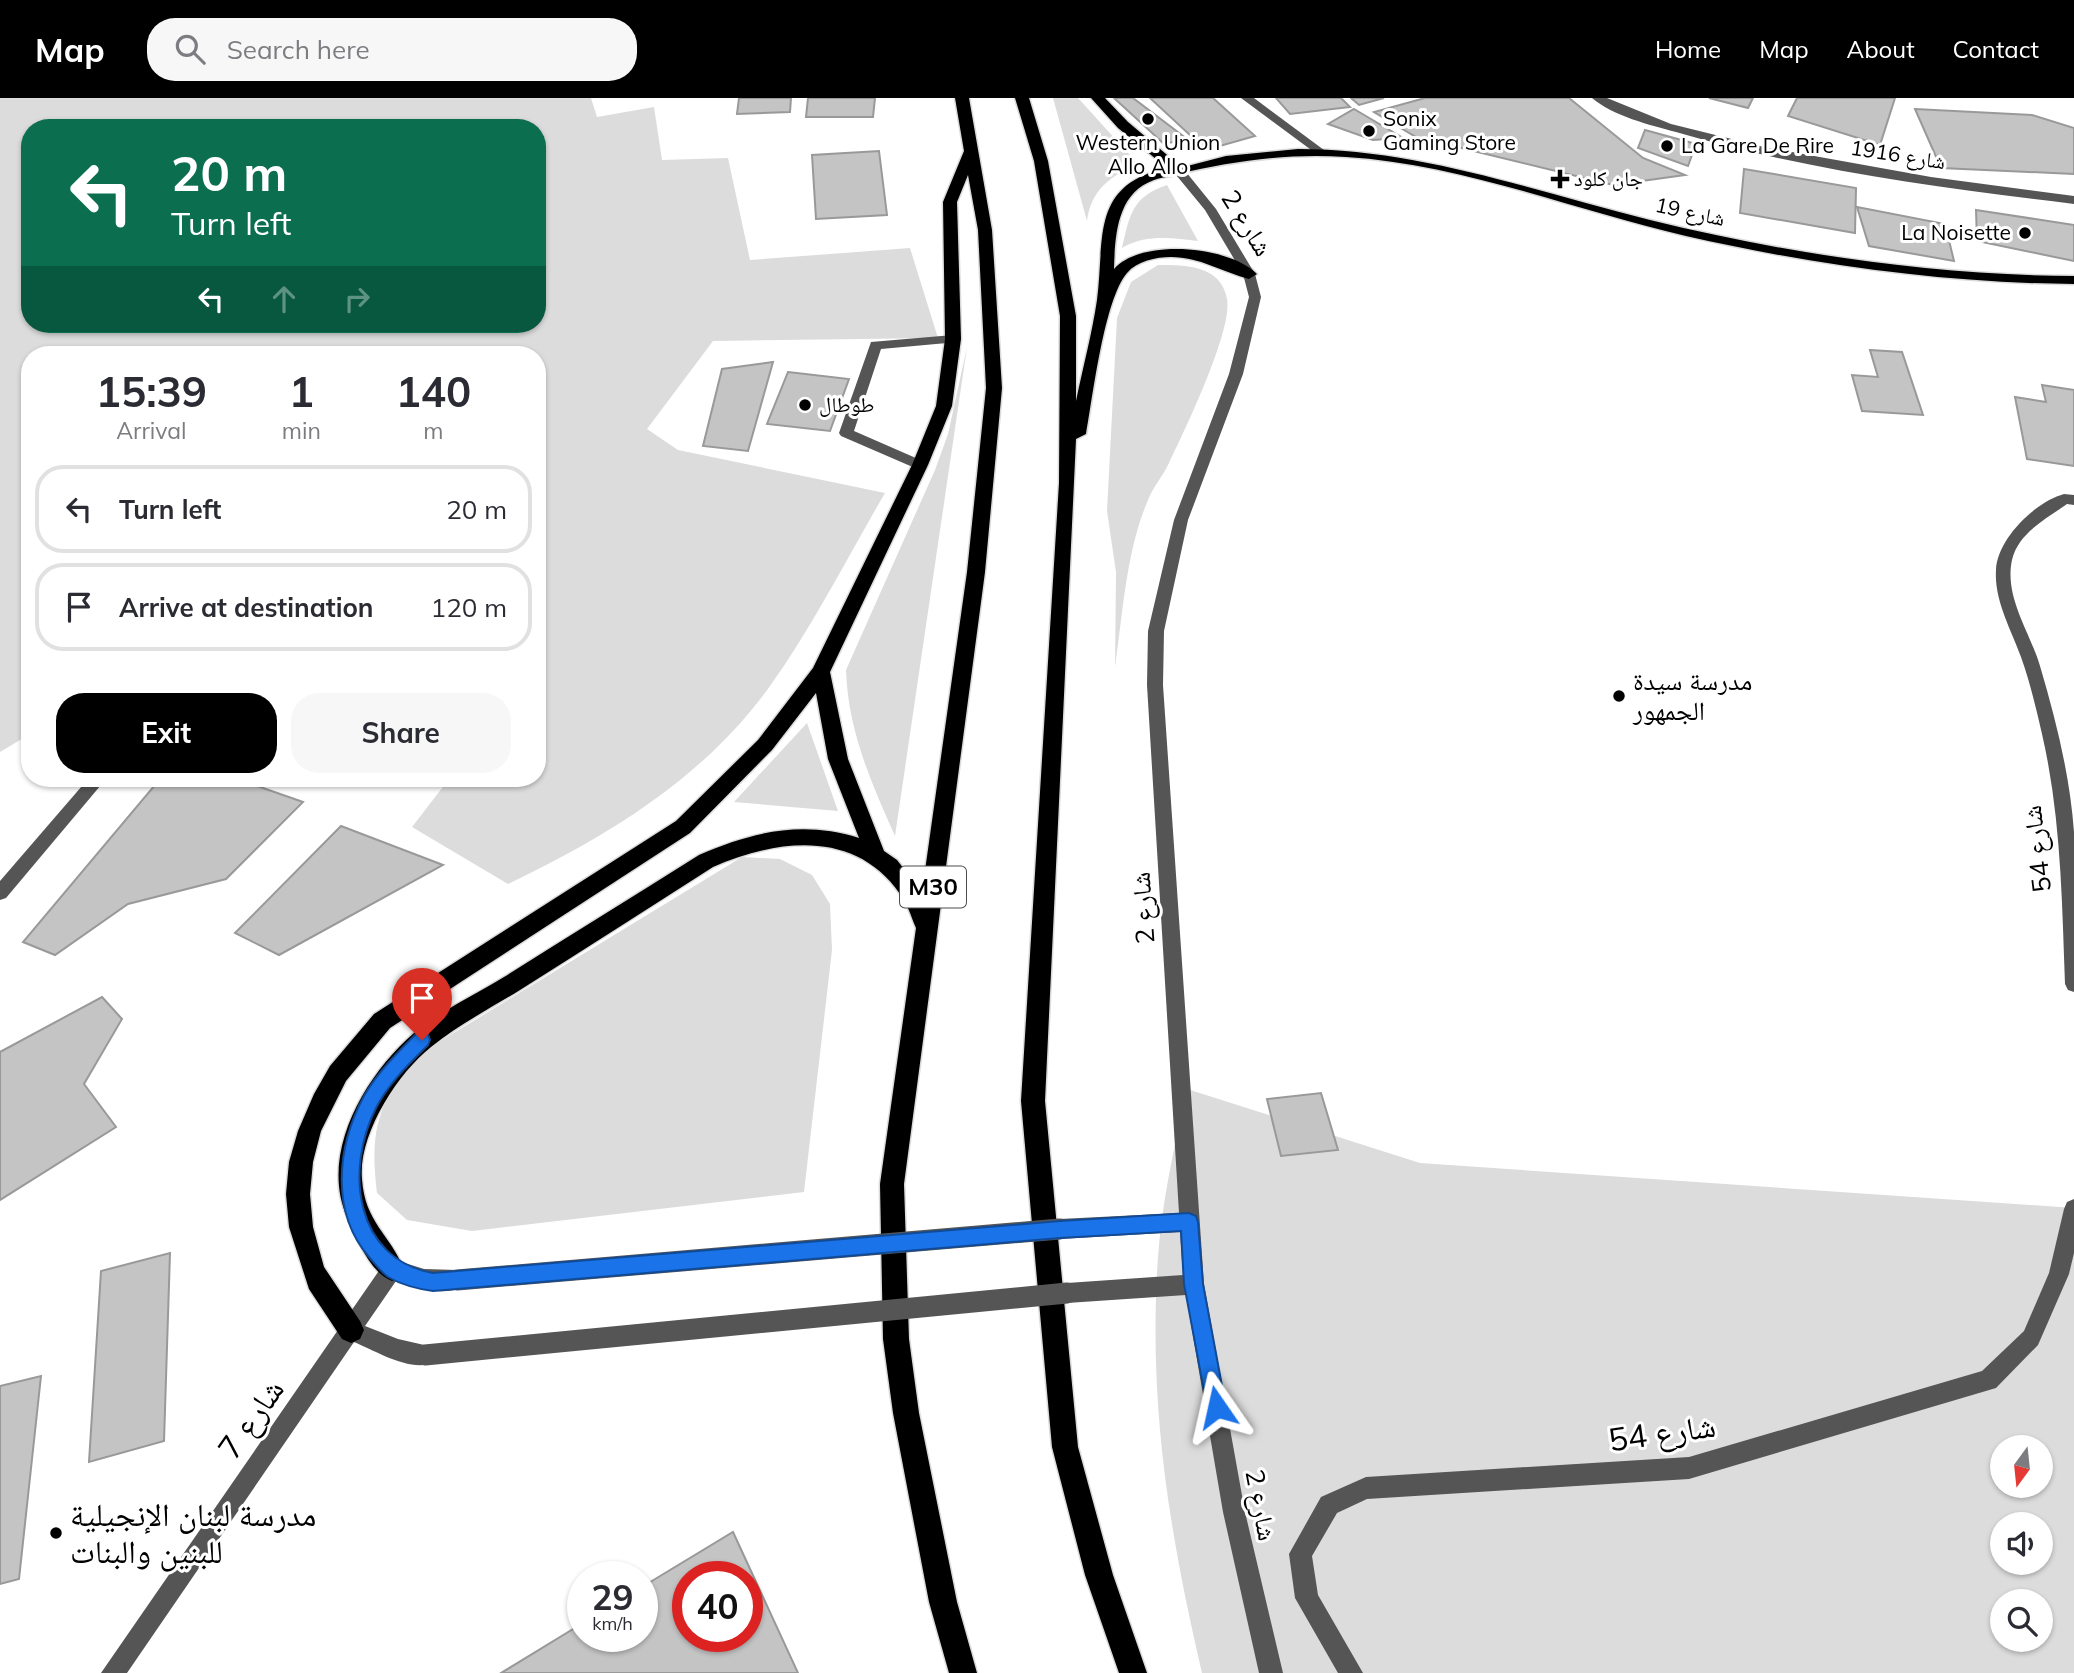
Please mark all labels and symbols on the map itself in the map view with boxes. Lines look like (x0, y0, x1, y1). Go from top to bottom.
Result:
place label: Sonix Gaming Store (1383, 105, 1516, 155)
marker: Western Union Allo Allo (1140, 111, 1156, 127)
marker: Sonix Gaming Store (1361, 123, 1377, 139)
place label: Western Union Allo Allo (1076, 129, 1220, 179)
place label: La Gare De Rire (1681, 132, 1834, 158)
street label: شارع 1916 (1849, 134, 1948, 175)
marker: La Gare De Rire (1659, 138, 1675, 154)
place label: جان كلود (1574, 165, 1643, 191)
marker: جان كلود (1552, 171, 1568, 187)
street label: شارع 2 (1214, 184, 1280, 262)
street label: شارع 19 (1653, 191, 1727, 232)
place label: La Noisette (1901, 219, 2011, 245)
marker: La Noisette (2017, 225, 2033, 241)
place label: طوطال (819, 391, 874, 417)
marker: طوطال (797, 397, 813, 413)
place label: مدرسة سيدة الجمهور (1632, 664, 1752, 727)
marker: مدرسة سيدة الجمهور (1611, 688, 1627, 704)
street label: شارع 54 (2015, 804, 2058, 894)
road number: M30 (900, 866, 966, 908)
street label: شارع 2 (1124, 871, 1161, 945)
pin (392, 968, 452, 1040)
position arrow (1180, 1370, 1254, 1444)
street label: شارع 7 (208, 1371, 293, 1467)
street label: شارع 54 (1606, 1405, 1718, 1460)
north arrow (1990, 1435, 2053, 1498)
street label: شارع 2 (1238, 1467, 1285, 1543)
place label: مدرسة لبنان الإنجيلية للبنين والبنات (70, 1494, 316, 1572)
marker: مدرسة لبنان الإنجيلية للبنين والبنات (48, 1525, 64, 1541)
speed limit sign: 40 (672, 1561, 763, 1652)

